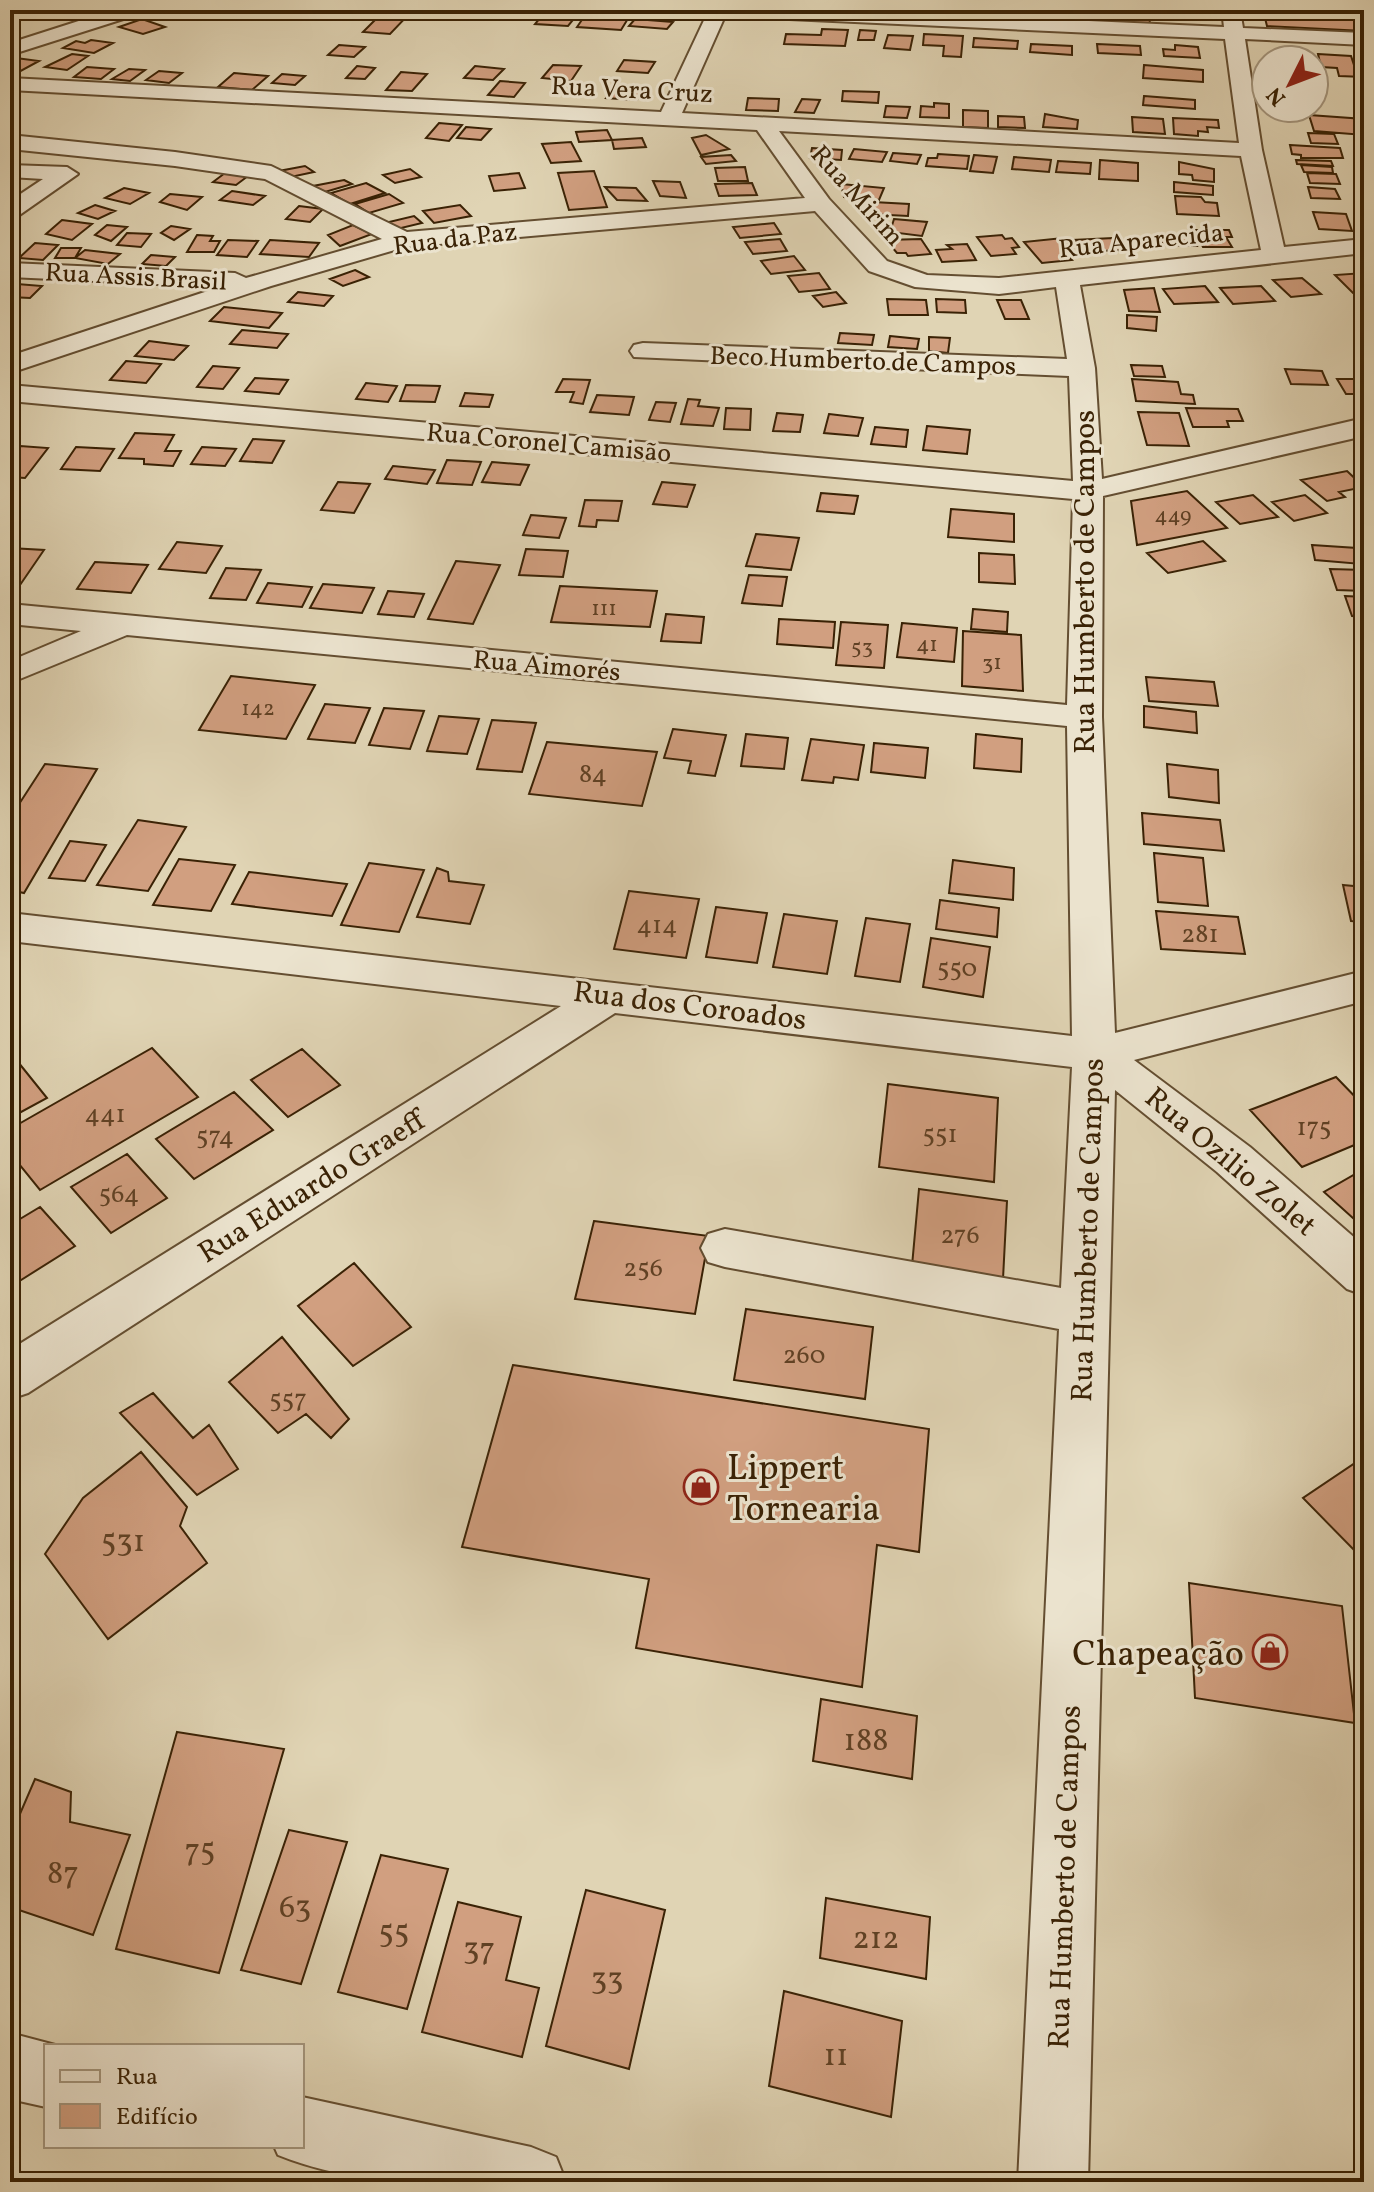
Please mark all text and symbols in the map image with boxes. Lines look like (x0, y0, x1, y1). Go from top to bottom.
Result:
north arrow (1250, 44, 1330, 124)
street label: Rua Vera Cruz (550, 69, 714, 113)
text: N (1260, 79, 1294, 112)
street label: Rua Mirim (802, 138, 911, 255)
street label: Rua da Paz (391, 215, 519, 265)
street label: Rua Aparecida (1057, 215, 1226, 269)
street label: Rua Assis Brasil (44, 255, 228, 301)
street label: Beco Humberto de Campos (709, 339, 1017, 385)
street label: Rua Humberto de Campos (1065, 410, 1107, 754)
street label: Rua Coronel Camisão (425, 415, 673, 473)
house number: 449 (1154, 501, 1192, 532)
house number: 111 (591, 594, 617, 625)
house number: 41 (916, 630, 938, 661)
house number: 53 (851, 632, 873, 663)
street label: Rua Aimorés (472, 643, 622, 691)
house number: 31 (982, 648, 1002, 679)
house number: 142 (241, 694, 275, 725)
house number: 84 (579, 757, 607, 793)
house number: 414 (636, 908, 678, 944)
house number: 281 (1181, 917, 1219, 953)
house number: 550 (937, 951, 977, 987)
street label: Rua dos Coroados (571, 972, 809, 1042)
street label: Rua Humberto de Campos (1062, 1057, 1116, 1403)
street label: Rua Ozilio Zolet (1135, 1078, 1325, 1247)
house number: 441 (84, 1097, 126, 1133)
street label: Rua Eduardo Graeff (191, 1099, 436, 1274)
house number: 175 (1296, 1110, 1332, 1146)
house number: 551 (922, 1117, 958, 1153)
house number: 574 (196, 1119, 234, 1155)
house number: 564 (99, 1177, 139, 1213)
house number: 276 (940, 1218, 980, 1254)
house number: 256 (623, 1251, 663, 1287)
house number: 260 (783, 1338, 825, 1374)
house number: 557 (269, 1382, 307, 1418)
place label: Lippert Tornearia (727, 1445, 880, 1536)
shop icon: Lippert Tornearia (682, 1468, 720, 1506)
house number: 531 (101, 1521, 145, 1565)
place label: Chapeação (1072, 1631, 1244, 1681)
shop icon: Chapeação (1251, 1633, 1289, 1671)
street label: Rua Humberto de Campos (1039, 1704, 1093, 2050)
house number: 188 (844, 1720, 888, 1764)
house number: 75 (185, 1830, 215, 1874)
house number: 87 (47, 1853, 79, 1897)
house number: 63 (279, 1887, 311, 1931)
house number: 55 (379, 1912, 409, 1956)
house number: 212 (853, 1918, 899, 1962)
house number: 37 (463, 1929, 495, 1973)
house number: 33 (591, 1959, 623, 2003)
house number: 11 (824, 2035, 848, 2079)
legend (44, 2044, 304, 2148)
text: Rua (116, 2061, 158, 2095)
text: Edifício (116, 2101, 198, 2135)

